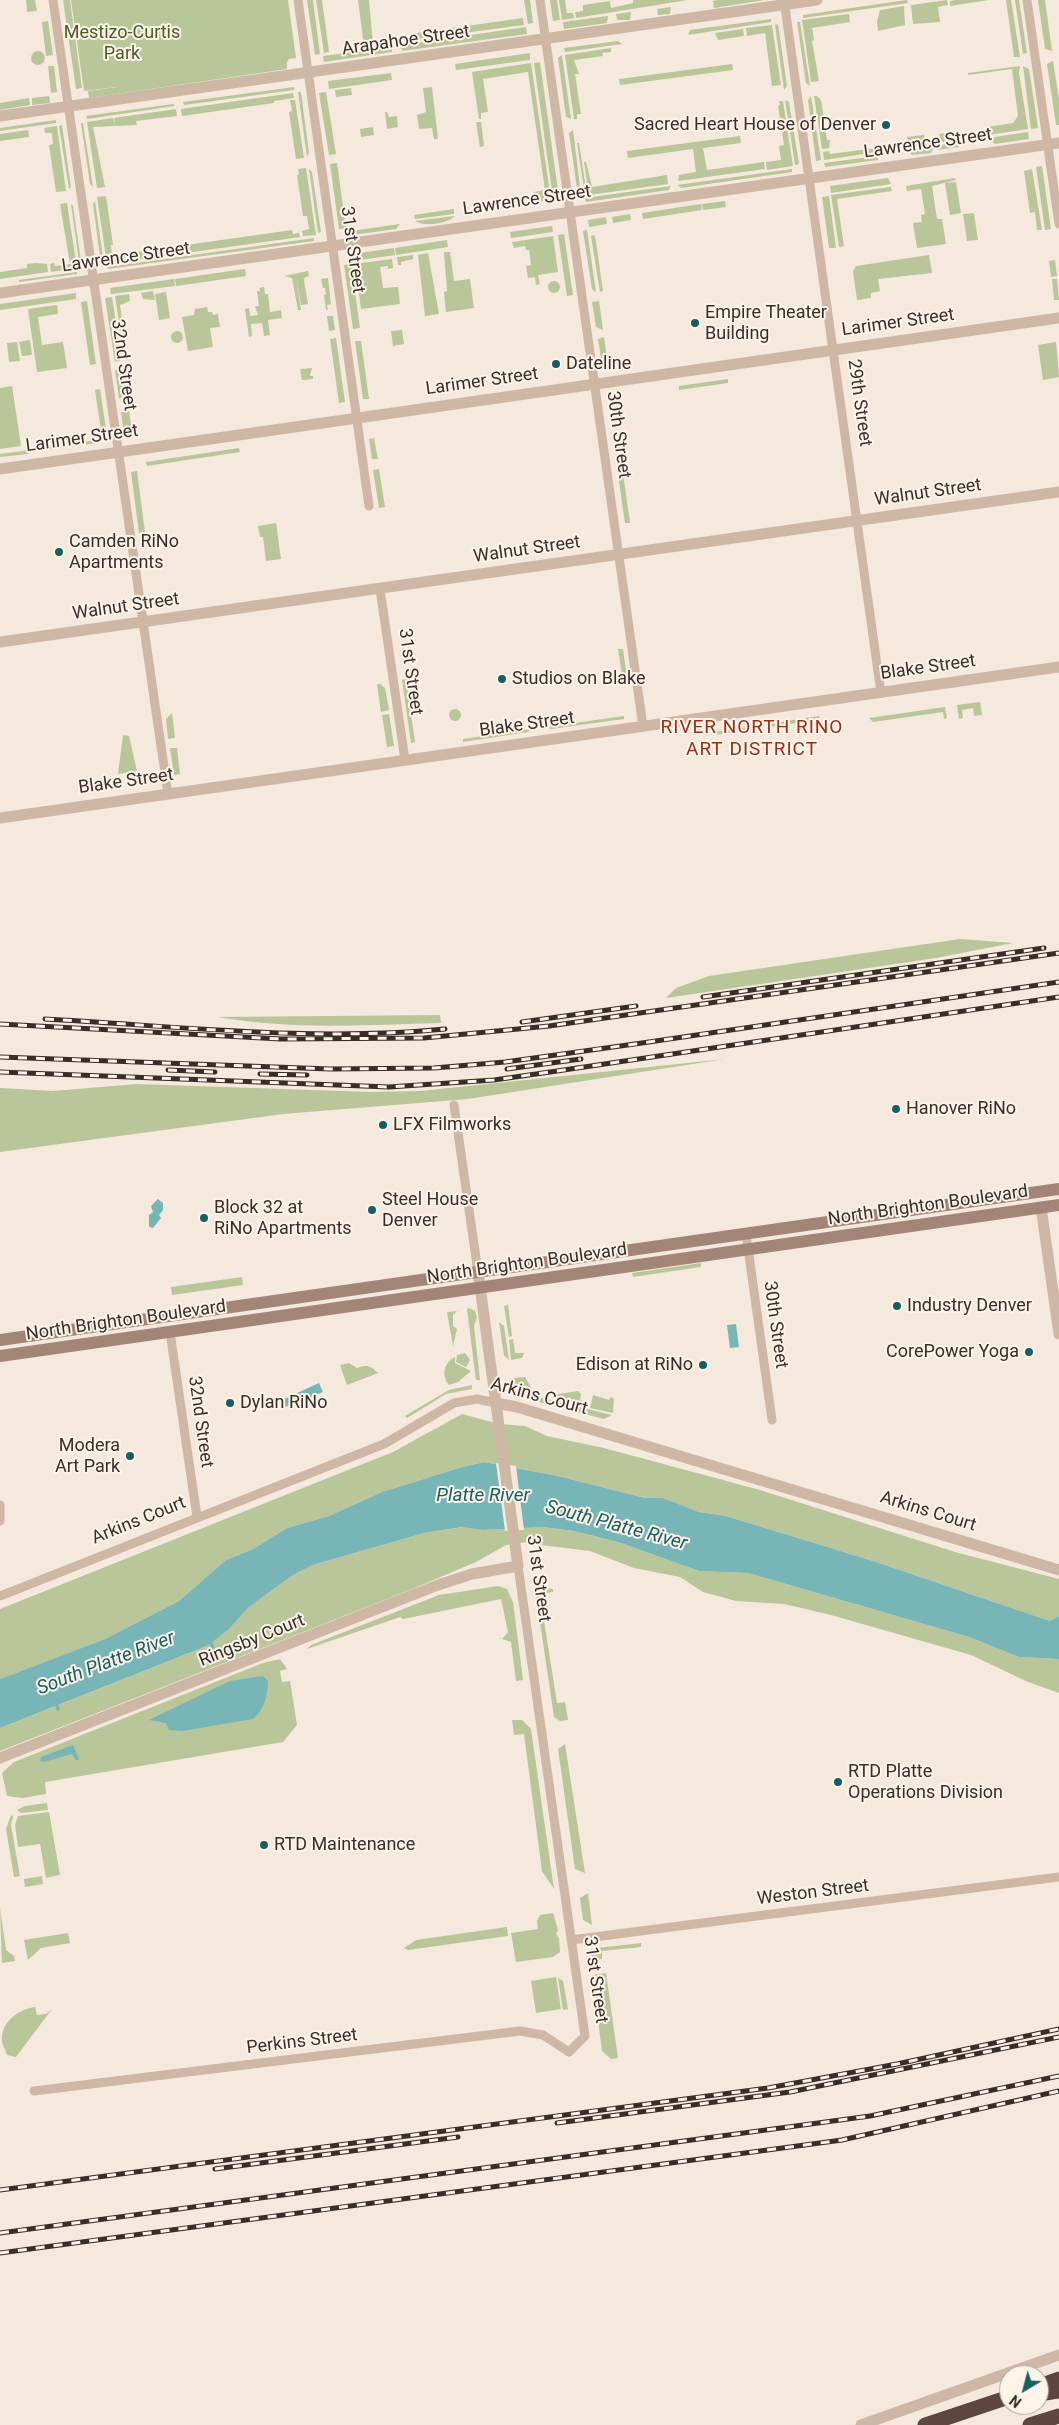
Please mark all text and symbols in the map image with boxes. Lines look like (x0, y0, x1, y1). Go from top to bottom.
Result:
street label: Arapahoe Street (341, 21, 471, 61)
park label: Mestizo-Curtis Park (64, 22, 180, 64)
place label: Sacred Heart House of Denver (634, 114, 876, 136)
marker: Sacred Heart House of Denver (880, 119, 892, 131)
street label: Lawrence Street (862, 124, 994, 164)
street label: Lawrence Street (461, 181, 593, 221)
street label: 31st Street (335, 205, 369, 295)
street label: Lawrence Street (60, 238, 192, 278)
place label: Empire Theater Building (705, 302, 827, 344)
street label: Larimer Street (840, 304, 956, 342)
marker: Empire Theater Building (689, 317, 701, 329)
street label: 32nd Street (106, 318, 140, 412)
place label: Dateline (566, 353, 631, 375)
marker: Dateline (550, 358, 562, 370)
street label: 29th Street (842, 358, 876, 448)
street label: Larimer Street (424, 363, 540, 401)
street label: 30th Street (601, 390, 635, 480)
street label: Larimer Street (24, 420, 140, 458)
street label: Walnut Street (873, 475, 983, 511)
place label: Camden RiNo Apartments (69, 531, 179, 574)
street label: Walnut Street (472, 532, 582, 568)
marker: Camden RiNo Apartments (53, 546, 65, 558)
street label: Walnut Street (71, 589, 181, 625)
street label: 31st Street (393, 627, 427, 717)
street label: Blake Street (879, 651, 977, 685)
place label: Studios on Blake (512, 668, 646, 690)
marker: Studios on Blake (496, 673, 508, 685)
street label: Blake Street (478, 708, 576, 742)
district label: RIVER NORTH RINO ART DISTRICT (659, 717, 845, 761)
street label: Blake Street (77, 765, 175, 799)
place label: Hanover RiNo (906, 1098, 1016, 1120)
marker: Hanover RiNo (890, 1103, 902, 1115)
place label: LFX Filmworks (393, 1114, 511, 1136)
marker: LFX Filmworks (377, 1119, 389, 1131)
street label: North Brighton Boulevard (827, 1181, 1029, 1231)
place label: Steel House Denver (382, 1189, 478, 1232)
place label: Block 32 at RiNo Apartments (214, 1197, 352, 1240)
marker: Steel House Denver (366, 1204, 378, 1216)
marker: Block 32 at RiNo Apartments (198, 1212, 210, 1224)
street label: North Brighton Boulevard (426, 1239, 628, 1289)
street label: 30th Street (758, 1280, 792, 1370)
place label: Industry Denver (907, 1295, 1032, 1317)
street label: North Brighton Boulevard (25, 1296, 227, 1346)
marker: Industry Denver (891, 1300, 903, 1312)
place label: CorePower Yoga (886, 1341, 1019, 1363)
marker: CorePower Yoga (1023, 1346, 1035, 1358)
place label: Edison at RiNo (576, 1354, 693, 1376)
marker: Edison at RiNo (697, 1359, 709, 1371)
street label: Arkins Court (488, 1374, 590, 1420)
street label: 32nd Street (183, 1375, 217, 1469)
place label: Dylan RiNo (240, 1392, 327, 1414)
marker: Dylan RiNo (224, 1397, 236, 1409)
place label: Modera Art Park (55, 1435, 120, 1478)
marker: Modera Art Park (124, 1450, 136, 1462)
water label: Platte River (436, 1485, 530, 1507)
street label: Arkins Court (877, 1487, 979, 1537)
street label: Arkins Court (89, 1492, 189, 1550)
water label: South Platte River (543, 1496, 689, 1556)
street label: 31st Street (521, 1534, 555, 1624)
street label: Ringsby Court (196, 1610, 308, 1672)
water label: South Platte River (34, 1627, 178, 1701)
place label: RTD Platte Operations Division (848, 1761, 1003, 1804)
marker: RTD Platte Operations Division (832, 1776, 844, 1788)
place label: RTD Maintenance (274, 1834, 415, 1856)
marker: RTD Maintenance (258, 1839, 270, 1851)
street label: Weston Street (756, 1875, 870, 1911)
street label: 31st Street (578, 1935, 612, 2025)
street label: Perkins Street (245, 2024, 359, 2060)
north arrow (999, 2365, 1049, 2415)
text: N (1007, 2392, 1024, 2411)

